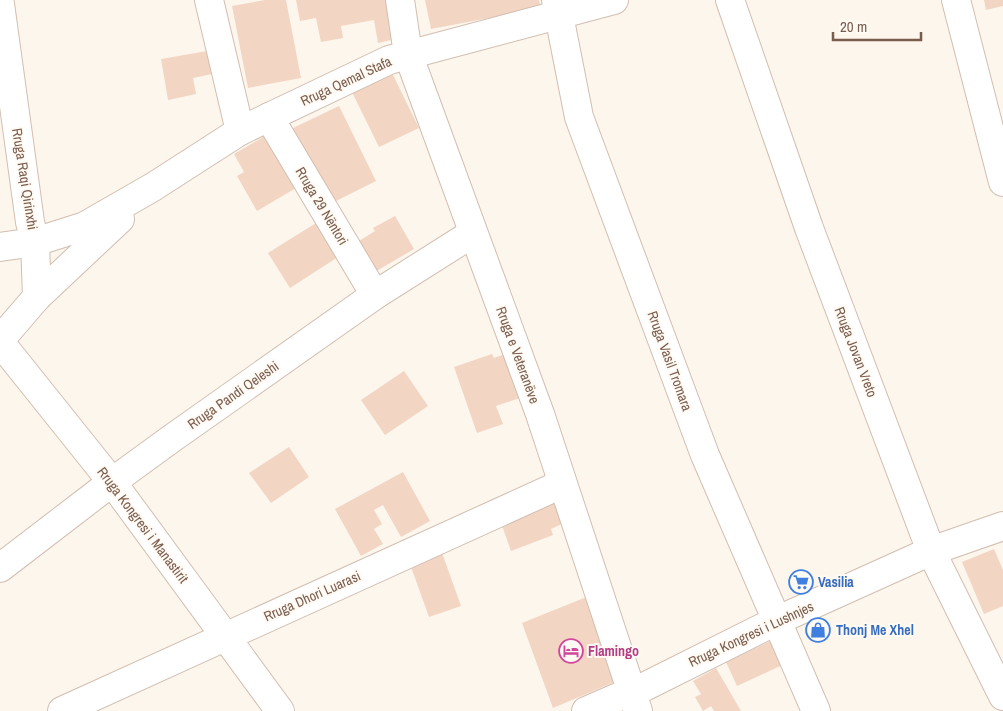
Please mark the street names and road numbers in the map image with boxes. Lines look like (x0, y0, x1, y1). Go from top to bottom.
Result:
street label: Rruga Qemal Stafa (298, 52, 395, 110)
street label: Rruga Raqi Qirinxhi (8, 127, 42, 231)
street label: Rruga 29 Nëntori (292, 164, 352, 248)
street label: Rruga e Veteranëve (492, 304, 544, 406)
street label: Rruga Jovan Vreto (831, 304, 881, 400)
street label: Rruga Vasil Tromara (644, 309, 697, 414)
street label: Rruga Pandi Qeleshi (184, 357, 282, 433)
street label: Rruga Kongresi i Manastirit (93, 463, 193, 587)
street label: Rruga Dhori Luarasi (261, 567, 363, 625)
street label: Rruga Kongresi i Lushnjes (686, 597, 817, 671)

